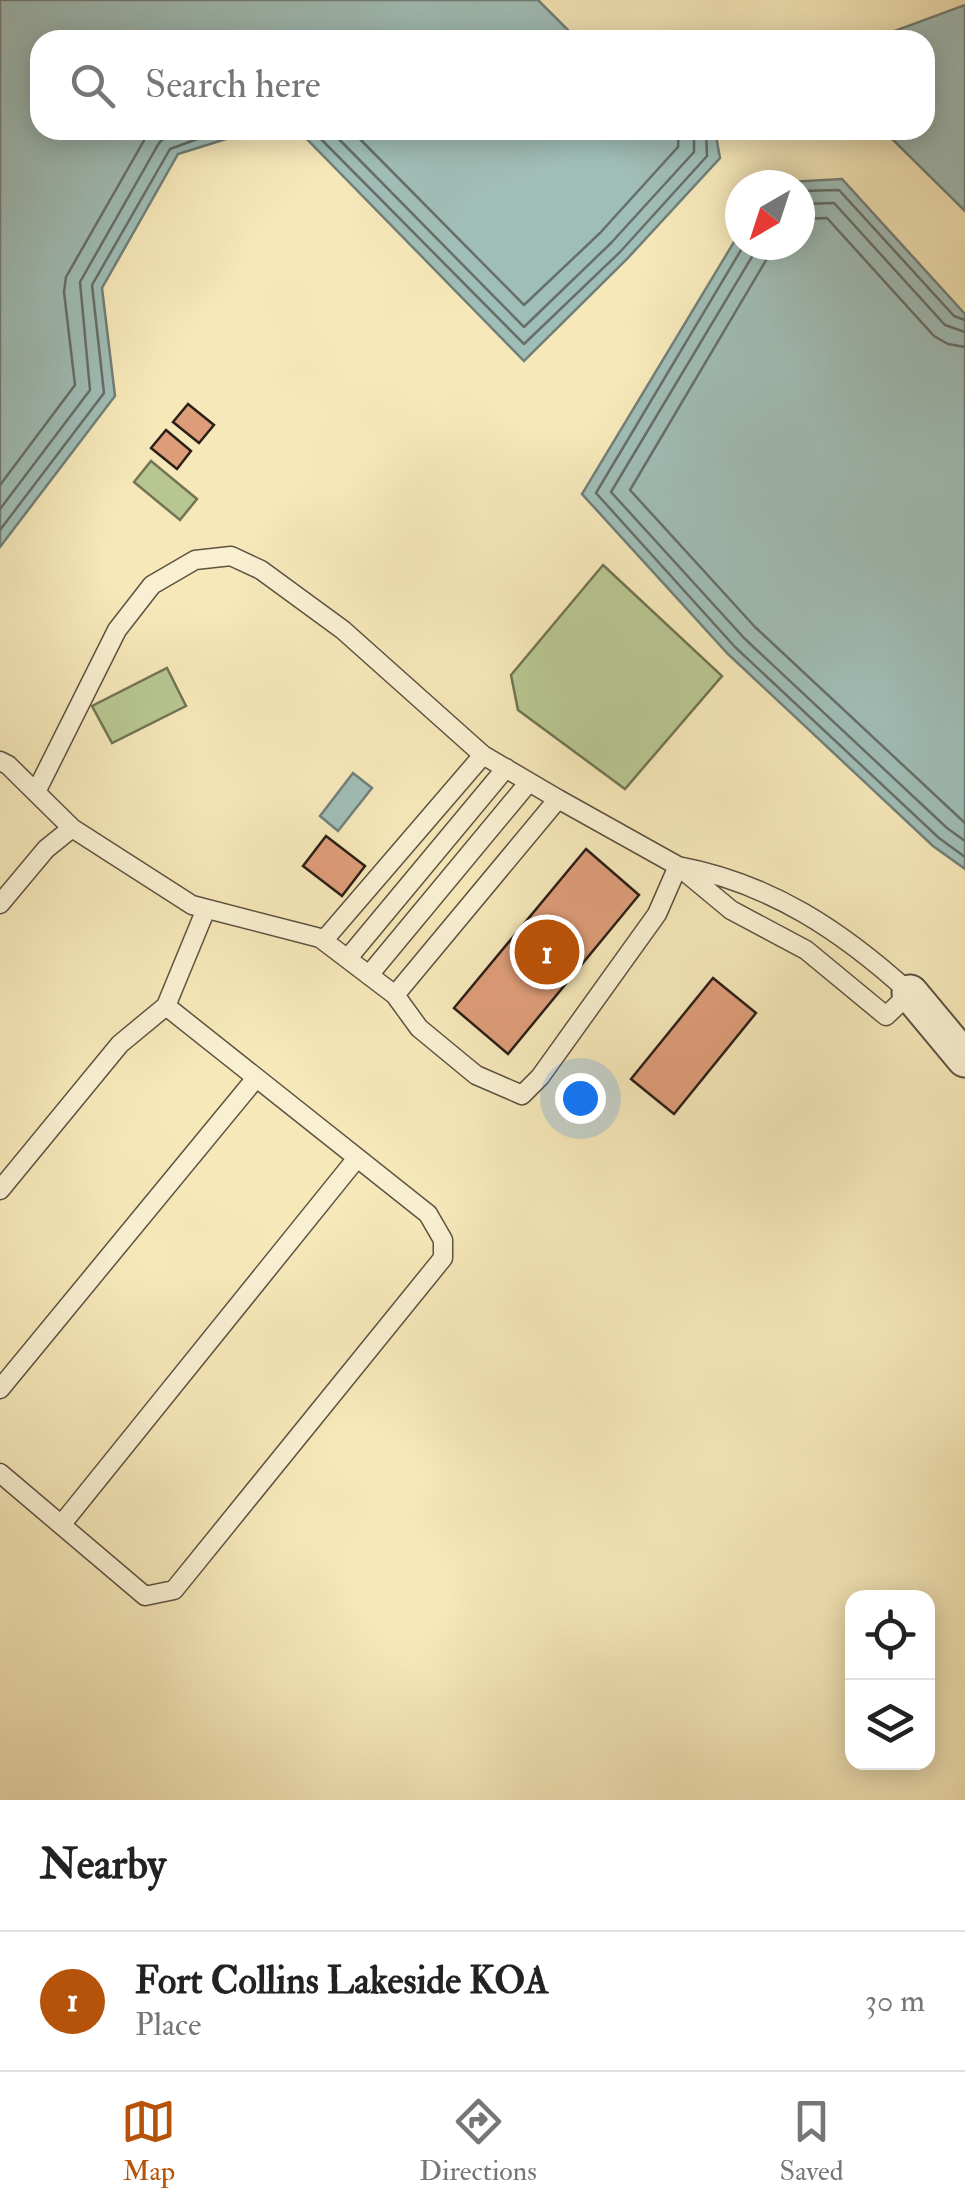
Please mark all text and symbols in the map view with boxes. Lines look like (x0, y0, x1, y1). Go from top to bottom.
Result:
search box (30, 30, 935, 140)
icon: search (65, 58, 120, 113)
text: Search here (145, 61, 321, 109)
north arrow (725, 170, 815, 260)
pin: 1 (514, 914, 580, 990)
your location (555, 1073, 606, 1124)
map controls (845, 1590, 935, 1770)
button: locate (845, 1590, 935, 1680)
button: layers (845, 1680, 935, 1770)
text: Nearby (40, 1839, 166, 1891)
text: Fort Collins Lakeside KOA (135, 1957, 549, 2005)
text: 1 (67, 1981, 78, 2021)
text: 30 m (865, 1981, 925, 2021)
text: Place (135, 2005, 201, 2045)
tab: Map (121, 2094, 176, 2189)
tab: Directions (419, 2094, 537, 2189)
tab: Saved (780, 2094, 844, 2189)

